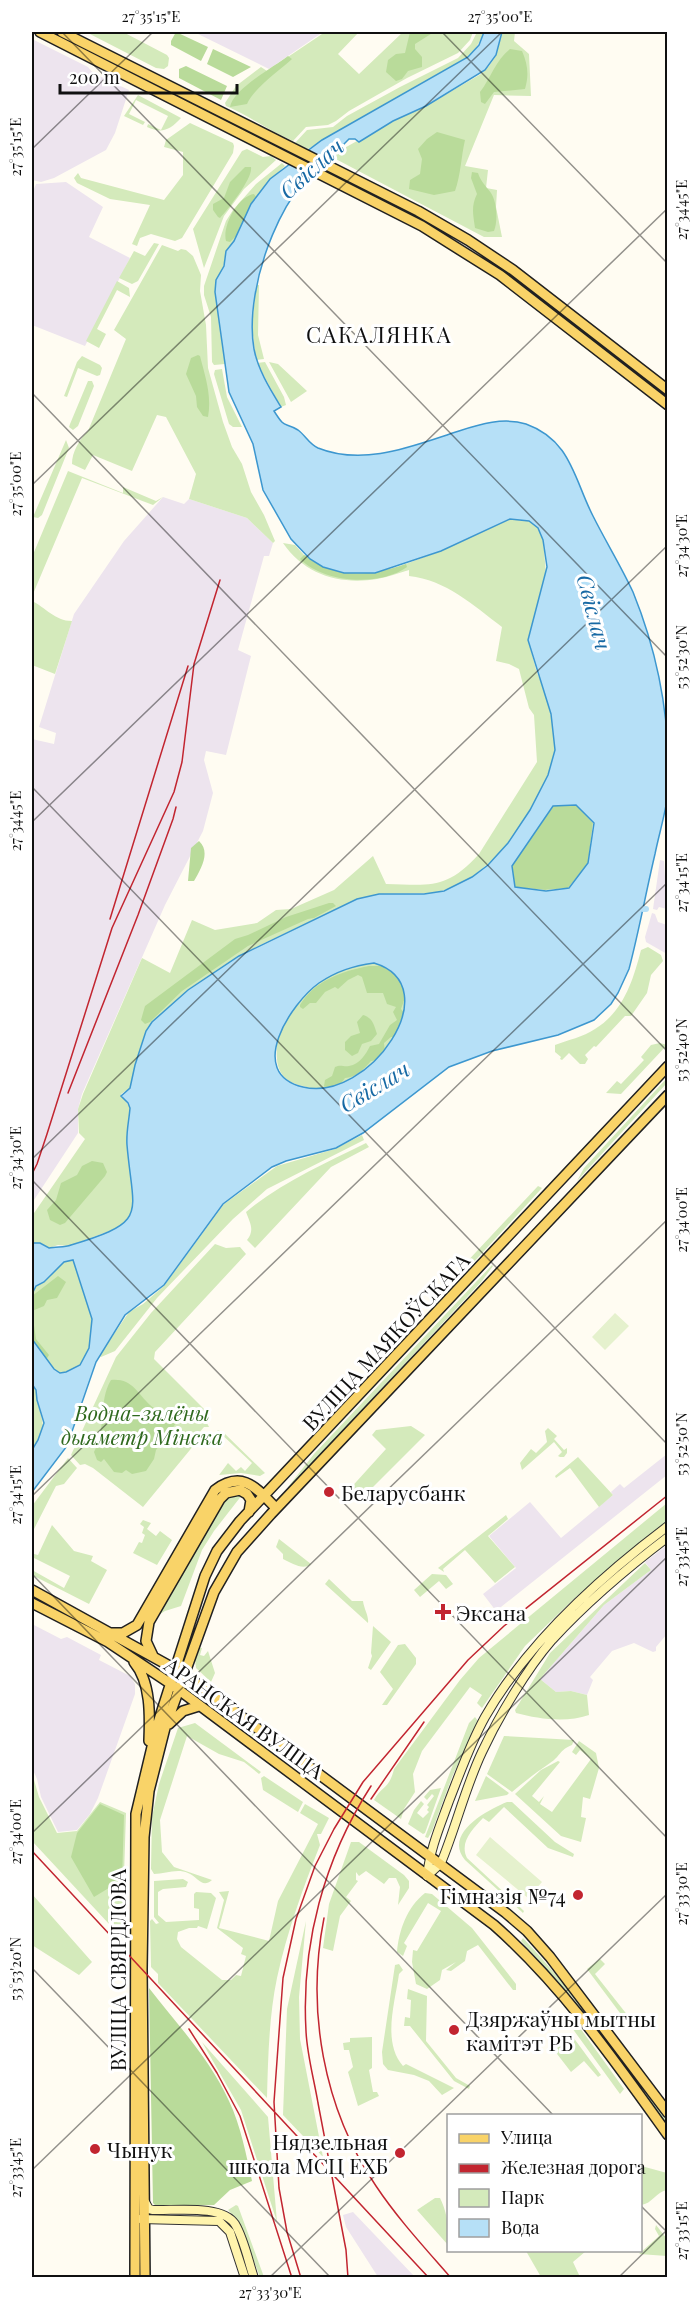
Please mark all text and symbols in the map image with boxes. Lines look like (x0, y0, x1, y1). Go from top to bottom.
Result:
text: 27°35'15"E (122, 6, 180, 26)
text: 27°35'00"E (468, 6, 532, 26)
scale bar (60, 57, 237, 95)
text: 200 m (69, 65, 120, 89)
text: 27°35'15"E (5, 118, 25, 176)
water label: Свіслач (272, 131, 350, 205)
text: 27°34'45"E (671, 180, 691, 240)
district label: САКАЛЯНКА (306, 319, 452, 349)
text: 27°35'00"E (5, 452, 25, 516)
text: 27°34'30"E (671, 514, 691, 578)
water label: Свіслач (571, 571, 619, 653)
text: 53°52'30"N (671, 624, 691, 689)
text: 27°34'45"E (5, 791, 25, 851)
text: 27°34'15"E (671, 853, 691, 913)
text: 53°52'40"N (671, 1018, 691, 1082)
water label: Свіслач (333, 1053, 415, 1119)
text: 27°34'30"E (5, 1126, 25, 1190)
text: 27°34'00"E (671, 1187, 691, 1253)
street label: ВУЛІЦА МАЯКОЎСКАГА (295, 1246, 475, 1436)
park label: Водна-зялёны дыяметр Мінска (61, 1398, 223, 1450)
text: 53°52'50"N (671, 1412, 691, 1476)
text: 27°34'15"E (5, 1465, 25, 1525)
place label: Беларусбанк (341, 1478, 465, 1506)
marker: Беларусбанк (322, 1485, 336, 1499)
text: 27°33'45"E (671, 1527, 691, 1587)
place label: Эксана (456, 1598, 527, 1626)
marker: Эксана (434, 1603, 452, 1621)
street label: АРАНСКАЯ ВУЛІЦА (159, 1649, 331, 1785)
text: 27°34'00"E (5, 1799, 25, 1865)
text: 27°33'30"E (671, 1862, 691, 1926)
street label: ВУЛІЦА СВЯРДЛОВА (103, 1868, 131, 2071)
place label: Гімназія №74 (440, 1881, 566, 1909)
marker: Гімназія №74 (571, 1888, 585, 1902)
text: 53°53'20"N (5, 1936, 25, 2001)
place label: Дзяржаўны мытны камітэт РБ (466, 2004, 656, 2056)
marker: Дзяржаўны мытны камітэт РБ (447, 2023, 461, 2037)
legend (447, 2114, 642, 2252)
text: Улица (500, 2125, 552, 2149)
place label: Нядзельная школа МСЦ ЕХБ (229, 2127, 388, 2179)
place label: Чынук (107, 2135, 172, 2163)
text: 27°33'45"E (5, 2138, 25, 2198)
marker: Чынук (88, 2142, 102, 2156)
marker: Нядзельная школа МСЦ ЕХБ (393, 2146, 407, 2160)
text: Железная дорога (501, 2155, 646, 2179)
text: Парк (501, 2185, 544, 2209)
text: 27°33'15"E (671, 2201, 691, 2261)
text: Вода (501, 2215, 539, 2239)
text: 27°33'30"E (238, 2282, 302, 2302)

